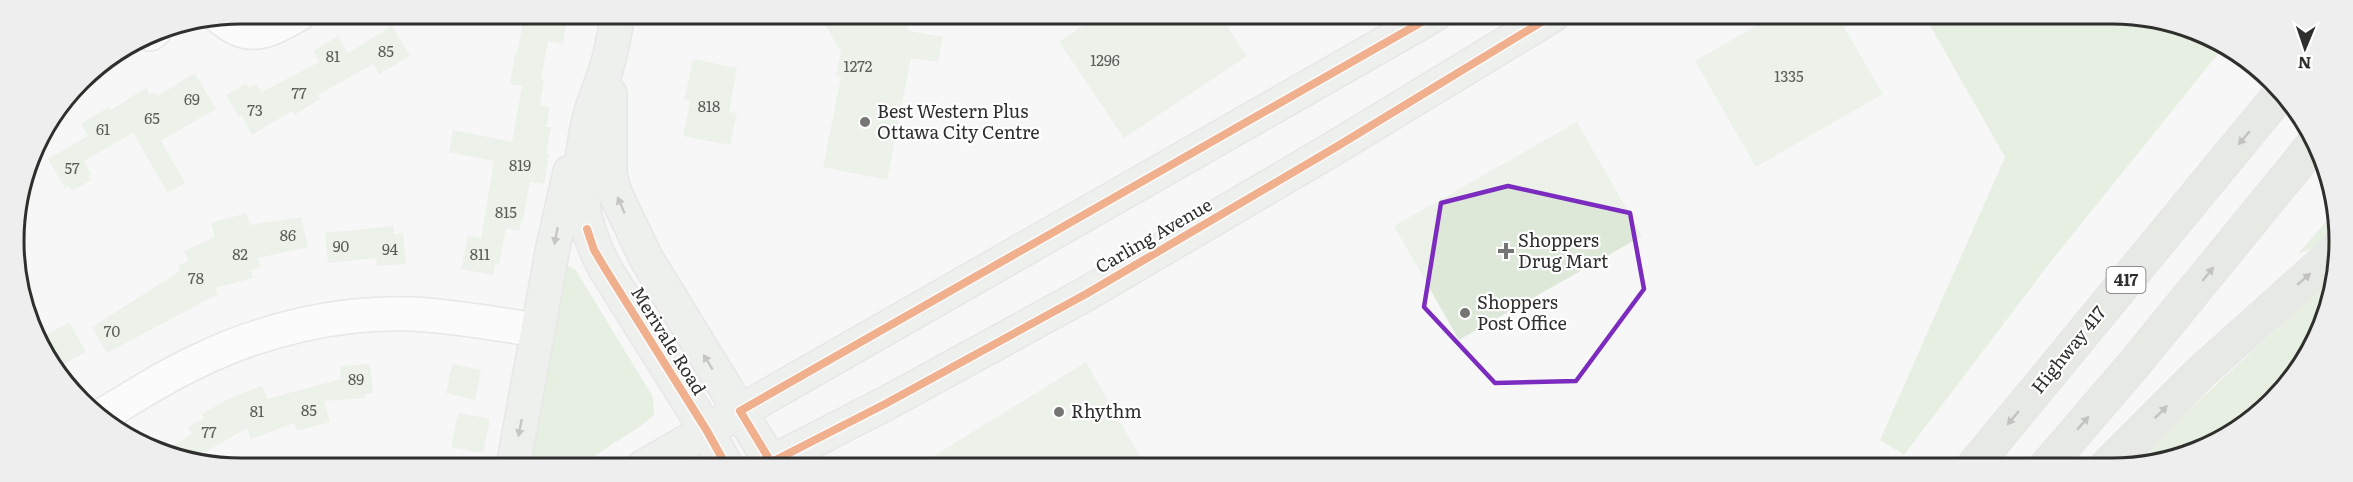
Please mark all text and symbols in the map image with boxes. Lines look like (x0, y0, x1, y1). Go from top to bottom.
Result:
north arrow (2275, 18, 2335, 78)
house number: 85 (378, 39, 394, 62)
house number: 81 (326, 44, 340, 67)
house number: 1296 (1090, 48, 1120, 71)
text: N (2297, 52, 2312, 76)
house number: 1272 (844, 54, 873, 77)
house number: 1335 (1774, 64, 1804, 87)
house number: 77 (291, 81, 307, 104)
house number: 69 (184, 87, 200, 110)
house number: 818 (698, 94, 720, 117)
place label: Best Western Plus Ottawa City Centre (877, 97, 1040, 145)
house number: 73 (247, 98, 263, 121)
house number: 65 (144, 106, 160, 129)
marker: Best Western Plus Ottawa City Centre (858, 115, 872, 129)
house number: 61 (96, 117, 110, 140)
one-way arrow (2238, 130, 2251, 145)
house number: 819 (509, 153, 531, 176)
house number: 57 (64, 156, 80, 179)
street label: Carling Avenue (1090, 190, 1217, 279)
one-way arrow (615, 196, 625, 214)
house number: 815 (495, 200, 517, 223)
house number: 86 (280, 223, 296, 246)
one-way arrow (551, 226, 560, 245)
place label: Shoppers Drug Mart (1518, 226, 1609, 274)
house number: 90 (333, 234, 350, 257)
house number: 94 (382, 237, 398, 260)
house number: 82 (232, 242, 248, 265)
house number: 811 (470, 242, 490, 265)
marker: Shoppers Drug Mart (1499, 244, 1513, 258)
house number: 78 (188, 266, 204, 289)
one-way arrow (2202, 266, 2215, 282)
road number: 417 (2106, 267, 2146, 293)
one-way arrow (2296, 273, 2311, 286)
street label: Merivale Road (625, 281, 713, 400)
place label: Shoppers Post Office (1477, 288, 1567, 336)
street label: Highway 417 (2024, 299, 2112, 399)
marker: Shoppers Post Office (1458, 306, 1472, 320)
house number: 70 (104, 319, 120, 342)
one-way arrow (703, 354, 714, 370)
house number: 89 (348, 367, 364, 390)
place label: Rhythm (1071, 397, 1142, 424)
house number: 85 (301, 398, 317, 421)
house number: 81 (250, 399, 264, 422)
marker: Rhythm (1052, 405, 1066, 419)
one-way arrow (2154, 405, 2169, 419)
one-way arrow (2007, 410, 2020, 426)
one-way arrow (2077, 416, 2090, 431)
one-way arrow (515, 418, 524, 437)
house number: 77 (201, 420, 217, 443)

